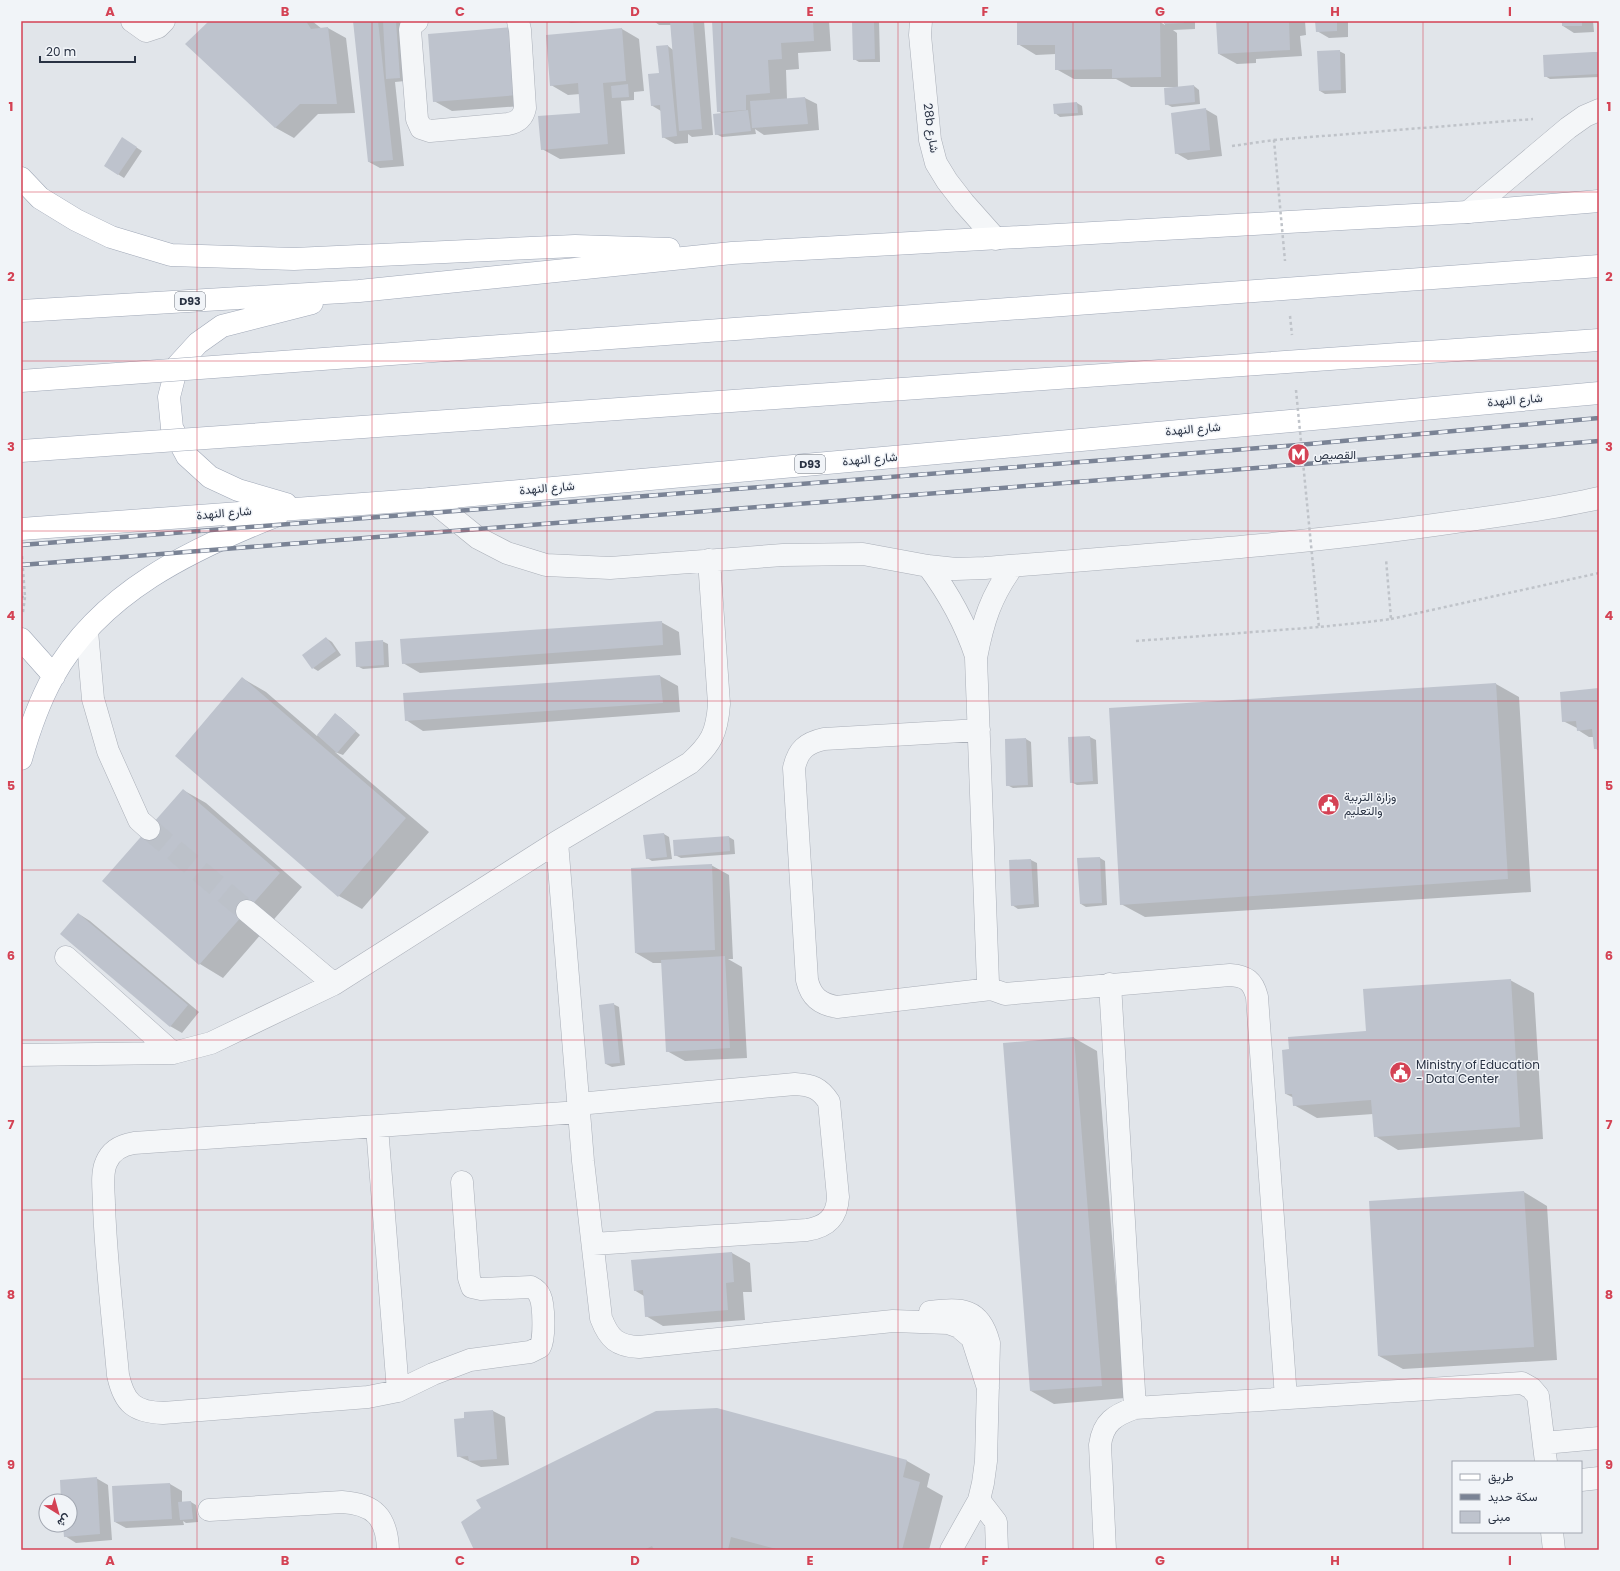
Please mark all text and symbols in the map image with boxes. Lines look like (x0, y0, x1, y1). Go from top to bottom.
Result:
text: A (105, 2, 115, 21)
text: B (281, 2, 290, 21)
text: C (455, 2, 465, 21)
text: D (630, 2, 640, 21)
text: E (806, 2, 814, 21)
text: F (981, 2, 989, 21)
text: G (1155, 2, 1165, 21)
text: H (1330, 2, 1340, 21)
text: I (1508, 2, 1512, 21)
scale bar (40, 38, 135, 64)
text: 20 m (46, 43, 76, 60)
text: 1 (9, 97, 13, 116)
text: 1 (1607, 97, 1611, 116)
street label: 28b شارع (919, 102, 943, 154)
text: 2 (7, 267, 15, 286)
text: 2 (1605, 267, 1613, 286)
road number: D93 (175, 292, 205, 310)
street label: شارع النهدة (1487, 389, 1543, 411)
street label: شارع النهدة (1165, 418, 1221, 440)
text: 3 (7, 437, 15, 456)
text: 3 (1605, 437, 1613, 456)
metro station icon: القصيص (1285, 442, 1311, 468)
place label: القصيص (1314, 446, 1356, 463)
street label: شارع النهدة (842, 448, 898, 470)
road number: D93 (795, 455, 825, 473)
street label: شارع النهدة (519, 477, 575, 499)
street label: شارع النهدة (196, 502, 252, 524)
text: 4 (7, 606, 16, 625)
text: 4 (1605, 606, 1614, 625)
text: 5 (7, 776, 15, 795)
text: 5 (1605, 776, 1613, 795)
place label: وزارة التربية والتعليم (1344, 788, 1396, 819)
public building icon: وزارة التربية والتعليم (1315, 791, 1341, 817)
text: 6 (7, 946, 15, 965)
text: 6 (1605, 946, 1613, 965)
place label: Ministry of Education - Data Center (1416, 1056, 1540, 1087)
public building icon: Ministry of Education - Data Center (1387, 1059, 1413, 1085)
text: 7 (8, 1115, 15, 1134)
text: 7 (1606, 1115, 1613, 1134)
text: 8 (7, 1285, 15, 1304)
text: 8 (1605, 1285, 1613, 1304)
text: 9 (7, 1455, 15, 1474)
text: 9 (1605, 1455, 1613, 1474)
legend (1452, 1461, 1582, 1533)
text: طريق (1488, 1468, 1514, 1485)
text: سكة حديد (1488, 1488, 1538, 1505)
north arrow (38, 1493, 78, 1533)
text: مبنى (1488, 1508, 1510, 1525)
text: ش (54, 1511, 74, 1531)
text: A (105, 1551, 115, 1570)
text: B (281, 1551, 290, 1570)
text: C (455, 1551, 465, 1570)
text: D (630, 1551, 640, 1570)
text: E (806, 1551, 814, 1570)
text: F (981, 1551, 989, 1570)
text: G (1155, 1551, 1165, 1570)
text: H (1330, 1551, 1340, 1570)
text: I (1508, 1551, 1512, 1570)

